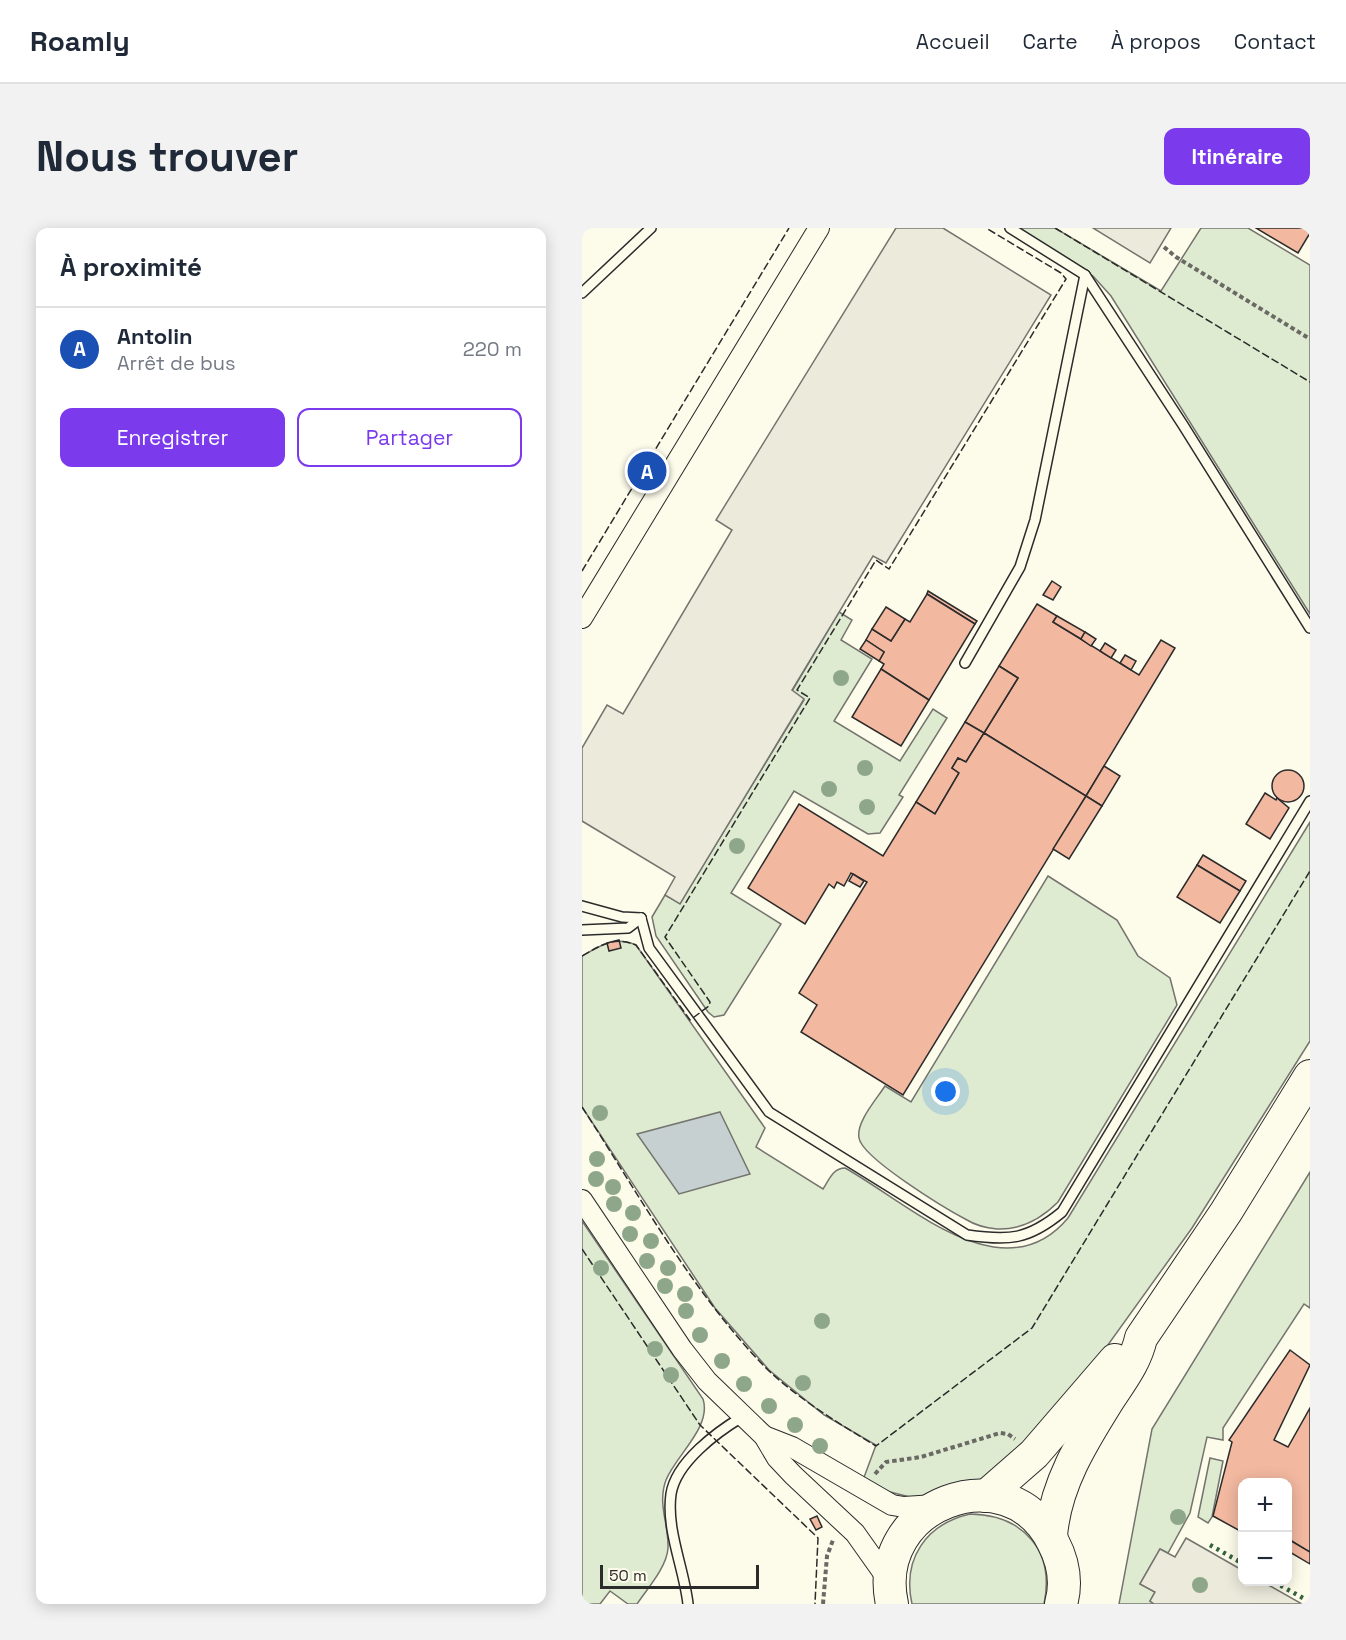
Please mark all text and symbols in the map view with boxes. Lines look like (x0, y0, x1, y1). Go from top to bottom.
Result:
text: Roamly (30, 23, 130, 59)
text: Accueil (916, 28, 990, 55)
text: Carte (1023, 28, 1078, 55)
text: À propos (1111, 28, 1201, 55)
text: Contact (1234, 28, 1316, 55)
button: Itinéraire (1164, 128, 1310, 185)
text: Nous trouver (36, 130, 298, 183)
text: À proximité (60, 250, 202, 284)
text: Antolin (117, 322, 193, 350)
text: A (73, 336, 86, 362)
text: 220 m (463, 336, 522, 362)
text: Arrêt de bus (117, 350, 236, 376)
button: Enregistrer (60, 408, 285, 467)
button: Partager (297, 408, 522, 467)
pin: A (628, 448, 666, 494)
your location (931, 1077, 960, 1106)
map controls (1238, 1478, 1292, 1586)
button: + (1238, 1478, 1292, 1532)
button: − (1238, 1532, 1292, 1586)
scale bar (600, 1562, 759, 1590)
text: 50 m (609, 1565, 647, 1586)

